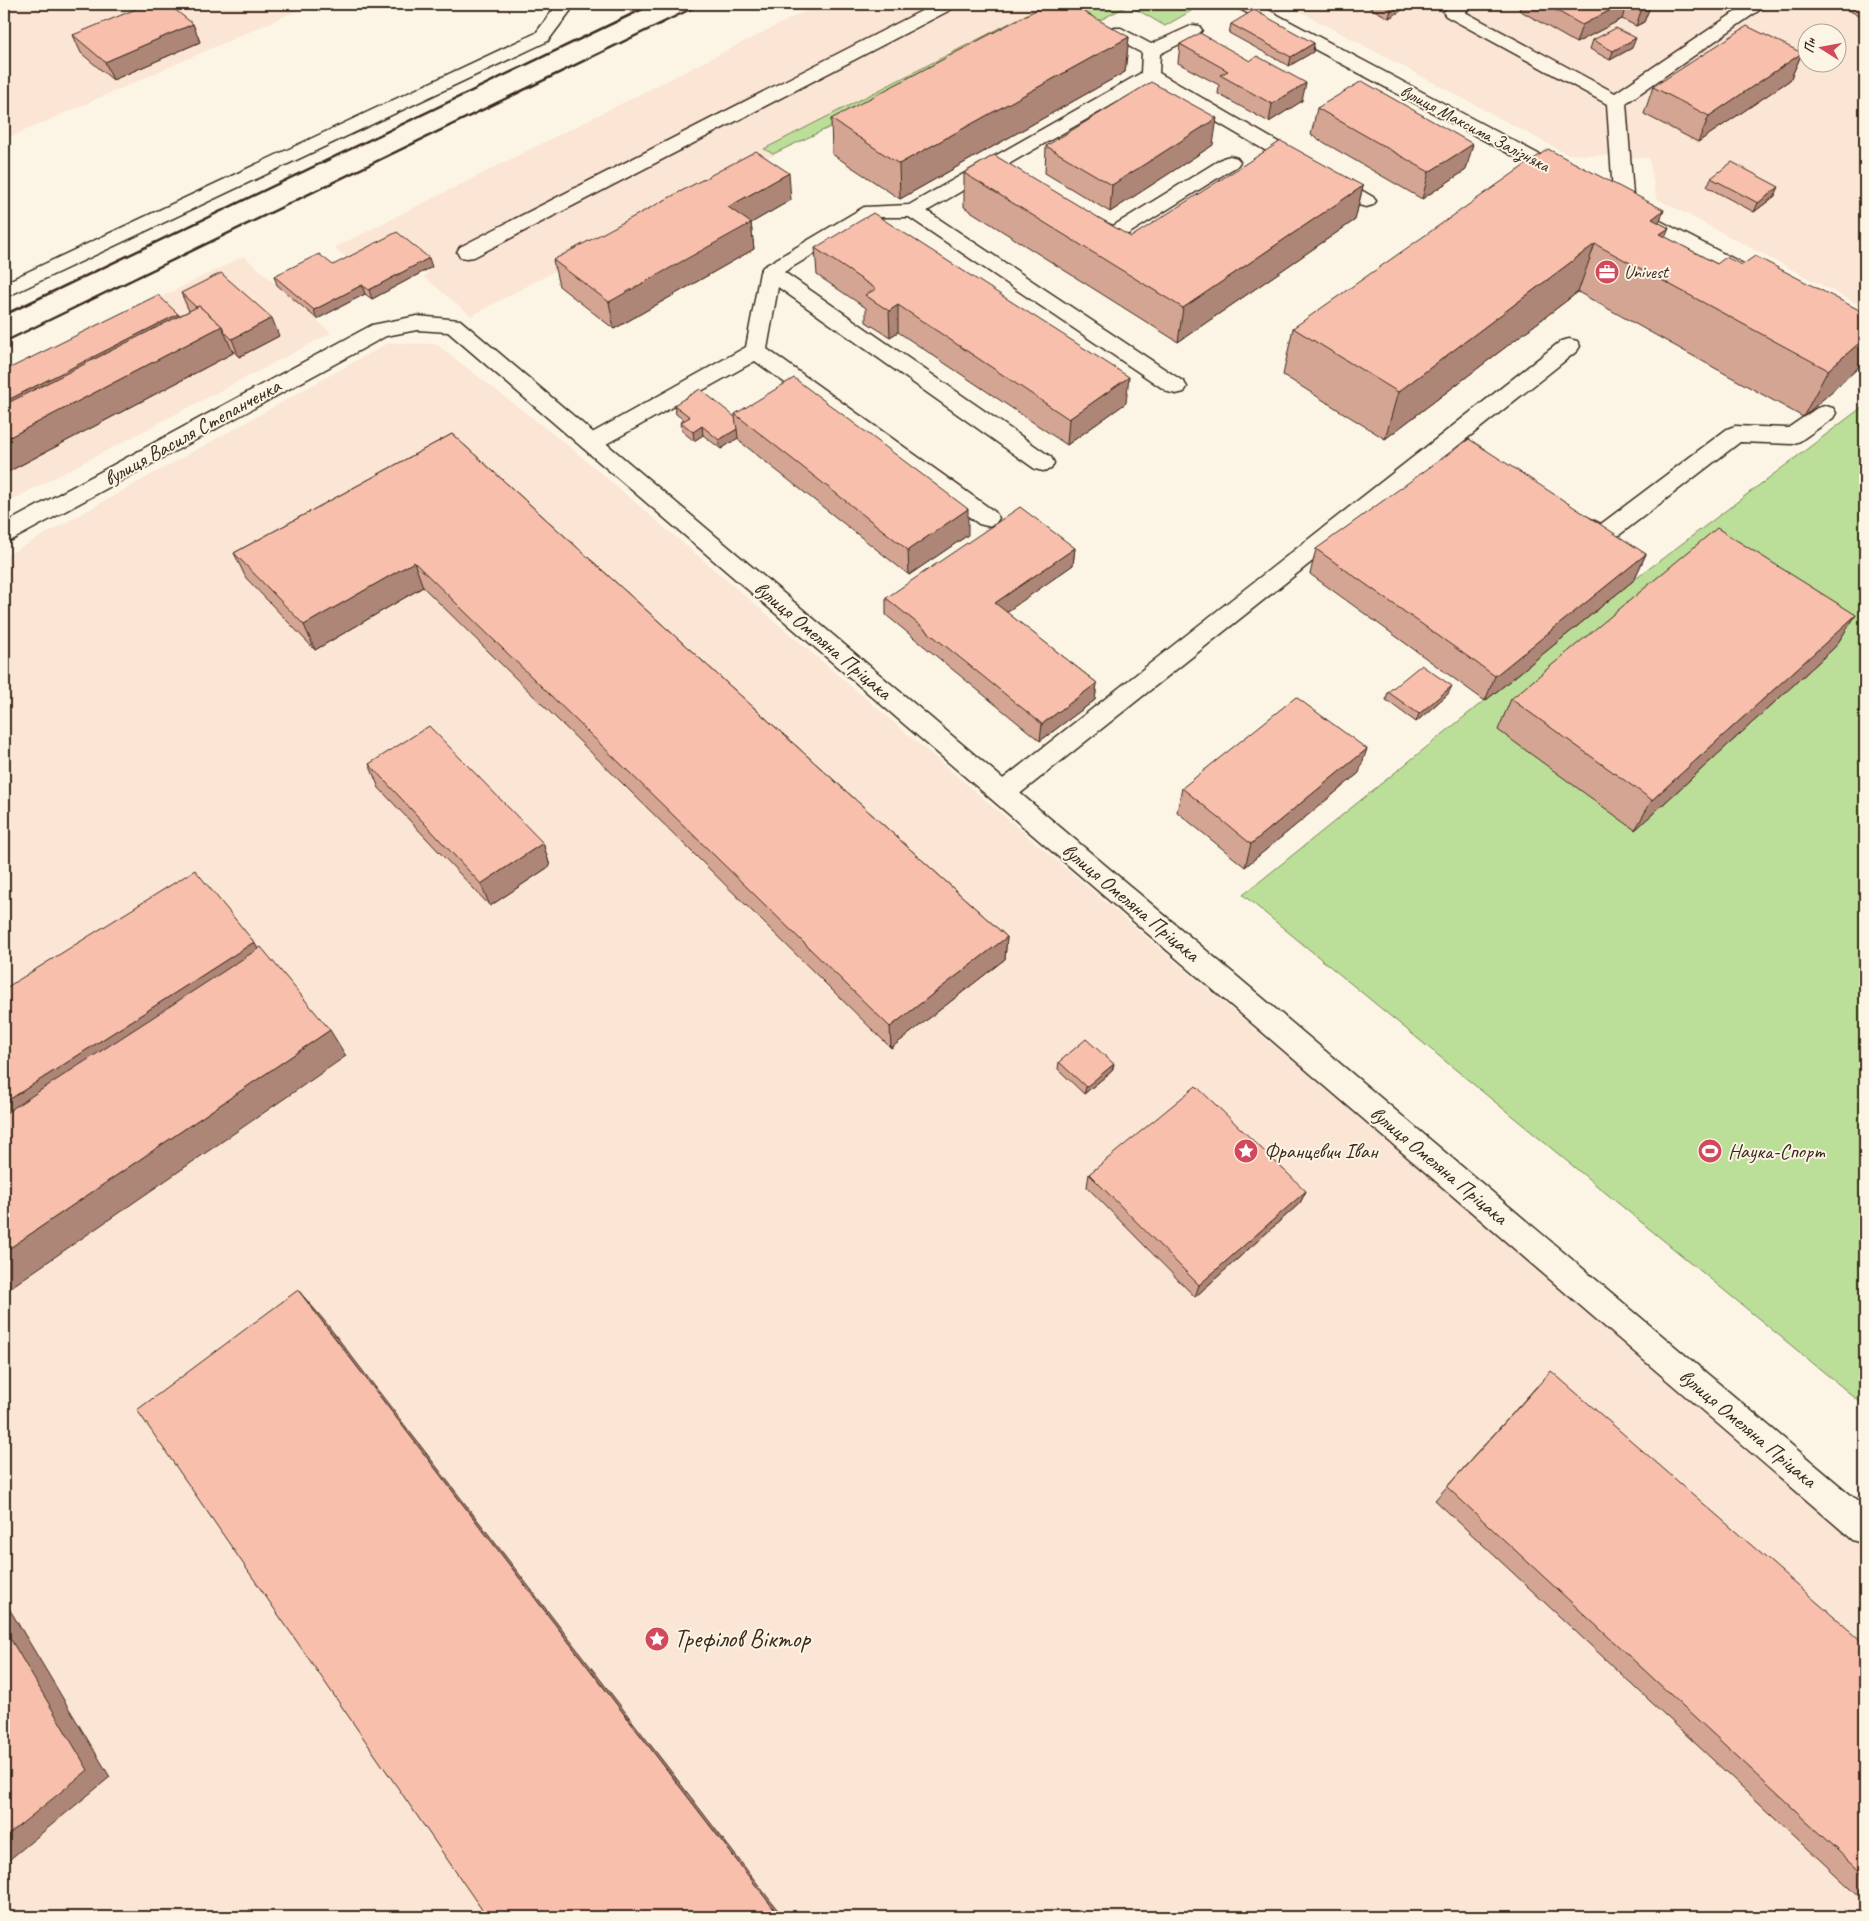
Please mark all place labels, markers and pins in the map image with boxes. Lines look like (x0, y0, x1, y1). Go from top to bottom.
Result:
office icon: Univest (1594, 259, 1620, 285)
place label: Univest (1624, 261, 1670, 283)
place icon: Францевич Іван (1233, 1138, 1259, 1164)
place label: Францевич Іван (1264, 1138, 1379, 1164)
sports icon: Наука-Спорт (1697, 1138, 1723, 1164)
place label: Наука-Спорт (1728, 1138, 1826, 1164)
place label: Трефілов Віктор (674, 1623, 811, 1655)
place icon: Трефілов Віктор (644, 1626, 670, 1652)

